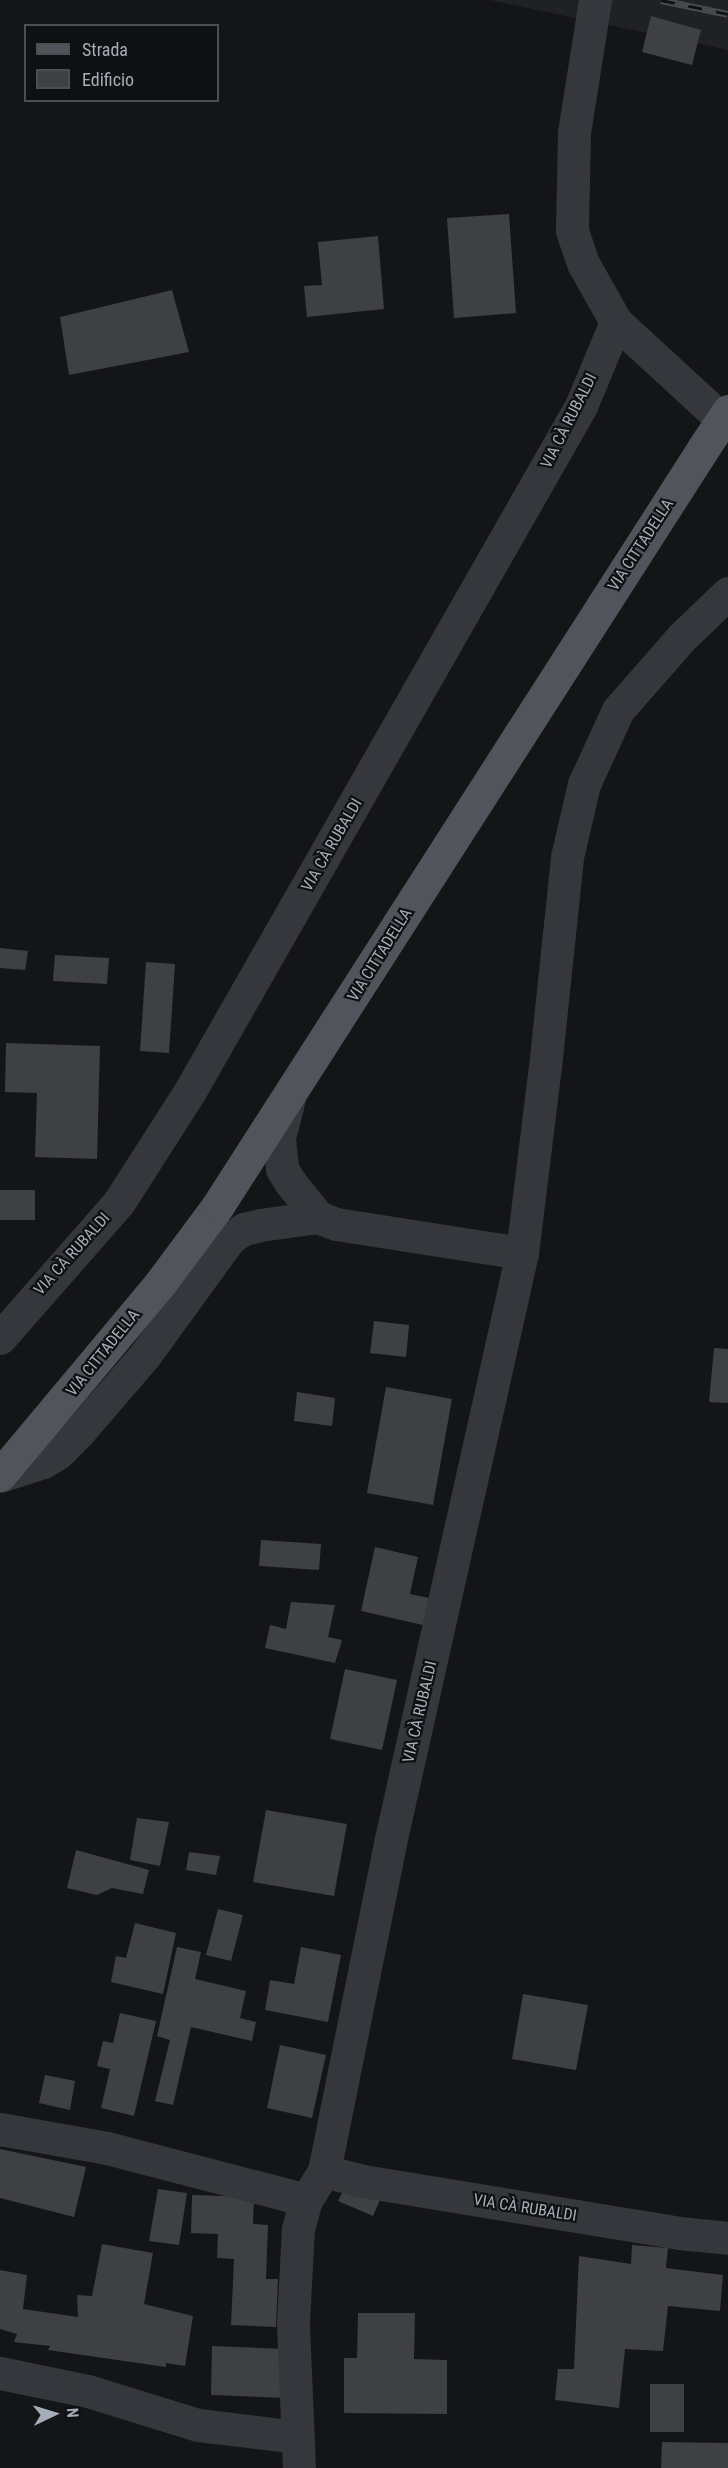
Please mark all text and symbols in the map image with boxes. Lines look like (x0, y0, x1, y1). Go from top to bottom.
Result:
legend (24, 24, 219, 102)
text: Strada (82, 39, 128, 60)
text: Edificio (82, 69, 134, 90)
street label: VIA CÀ RUBALDI (537, 370, 601, 472)
street label: VIA CITTADELLA (604, 495, 678, 595)
street label: VIA CÀ RUBALDI (298, 795, 366, 895)
street label: VIA CITTADELLA (344, 905, 416, 1005)
street label: VIA CÀ RUBALDI (30, 1209, 114, 1299)
street label: VIA CITTADELLA (62, 1306, 144, 1400)
street label: VIA CÀ RUBALDI (399, 1659, 441, 1765)
street label: VIA CÀ RUBALDI (472, 2190, 578, 2226)
north arrow (24, 2384, 84, 2444)
text: N (63, 2407, 82, 2418)

